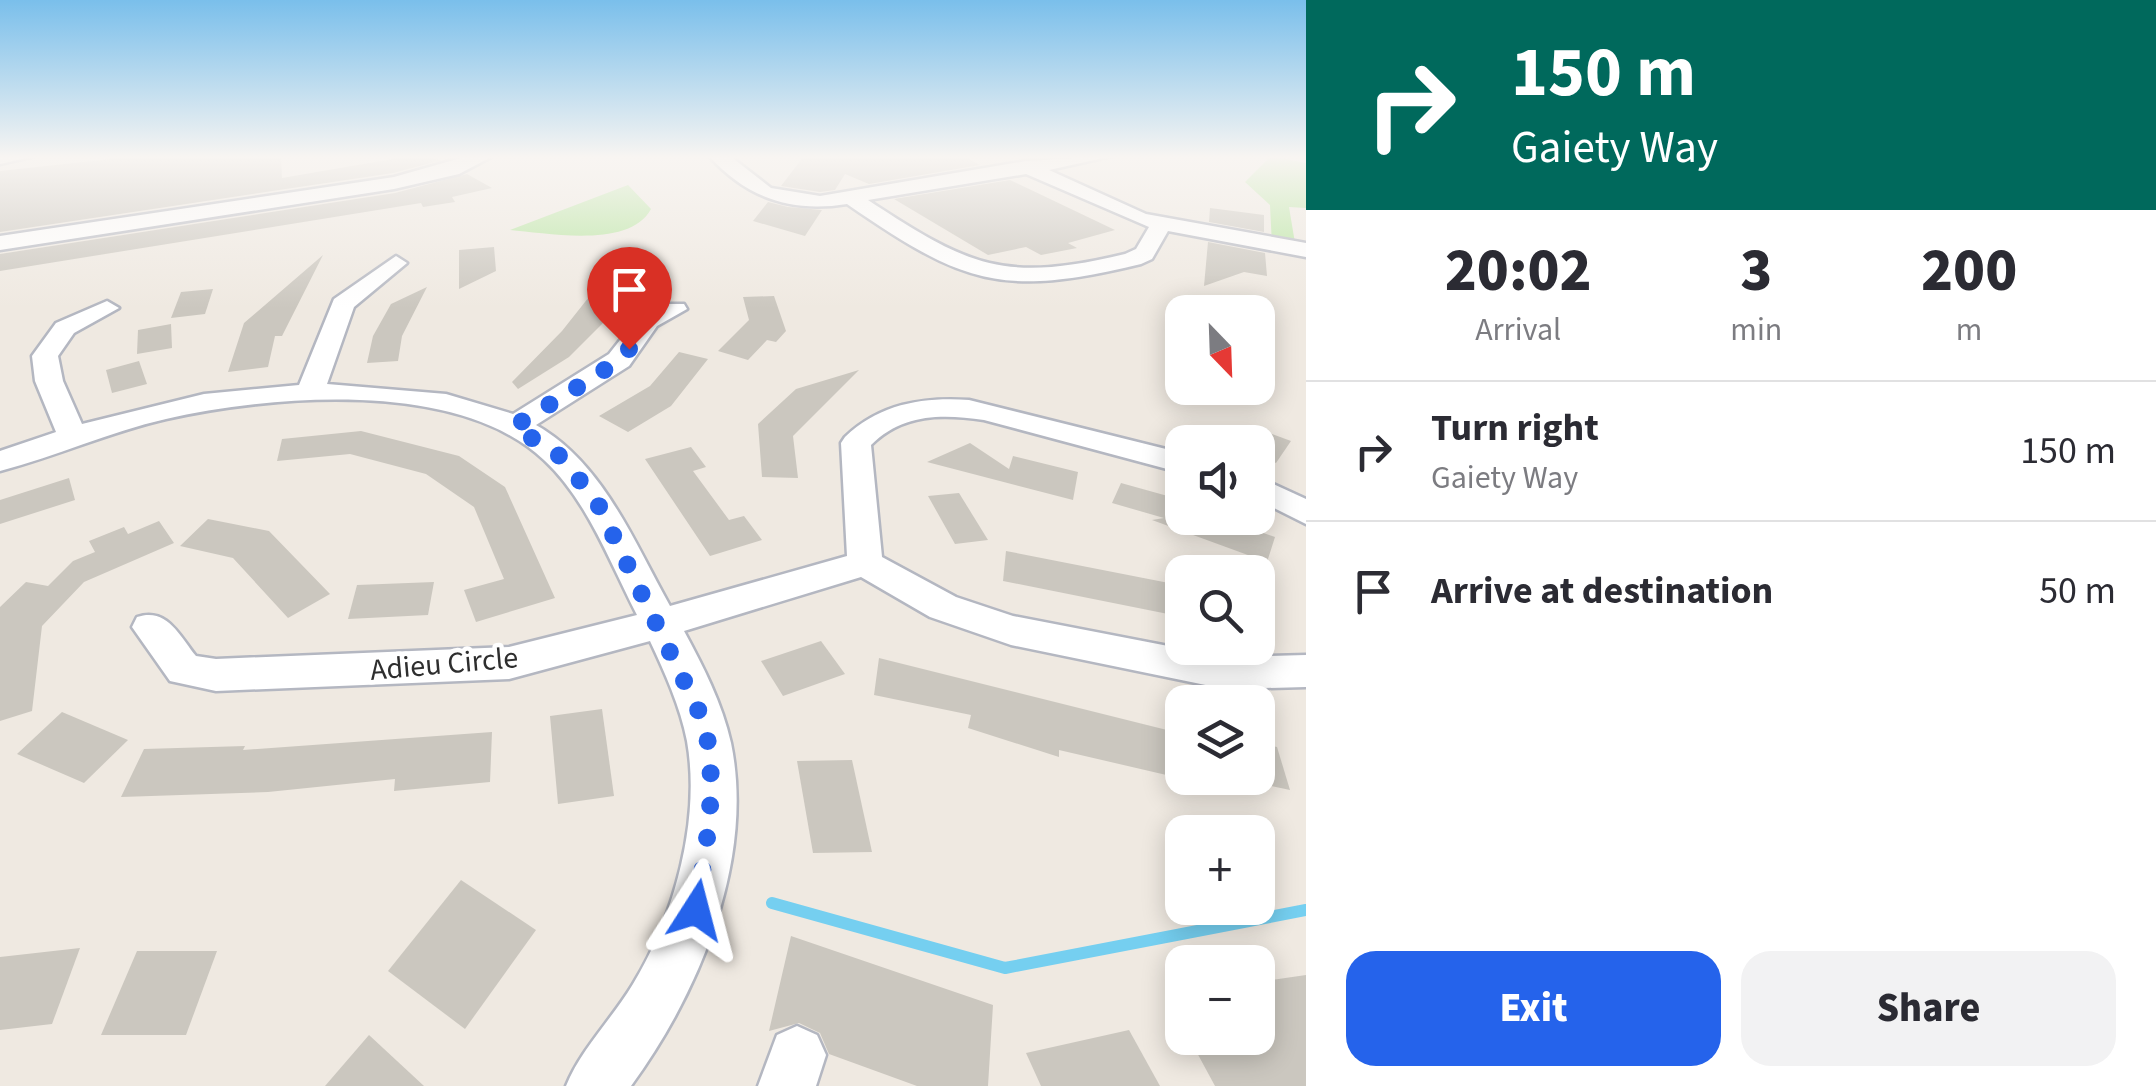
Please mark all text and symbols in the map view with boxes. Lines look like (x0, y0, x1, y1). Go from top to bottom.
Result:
text: 150 m (1511, 23, 1696, 123)
icon: right (1346, 40, 1476, 170)
text: Gaiety Way (1511, 116, 1718, 180)
text: 20:02 (1445, 229, 1592, 314)
text: 3 (1740, 229, 1772, 314)
text: 200 (1921, 229, 2017, 314)
pin (587, 247, 672, 350)
icon: arrive (602, 262, 657, 317)
north arrow (1165, 295, 1275, 405)
map controls (1165, 295, 1275, 1055)
text: Arrival (1475, 307, 1561, 353)
text: min (1730, 307, 1782, 353)
text: m (1956, 307, 1982, 353)
text: Turn right (1431, 401, 1599, 455)
icon: right (1346, 424, 1401, 479)
text: 150 m (2020, 424, 2116, 478)
button: sound (1165, 425, 1275, 535)
text: Gaiety Way (1431, 455, 1578, 501)
button: search (1165, 555, 1275, 665)
icon: arrive (1346, 564, 1401, 619)
text: Arrive at destination (1431, 564, 1773, 618)
text: 50 m (2039, 564, 2116, 618)
street label: Adieu Circle (368, 636, 520, 692)
button: layers (1165, 685, 1275, 795)
button: + (1165, 815, 1275, 925)
position arrow (644, 858, 748, 962)
button: − (1165, 945, 1275, 1055)
button: Exit (1346, 951, 1721, 1066)
button: Share (1741, 951, 2116, 1066)

